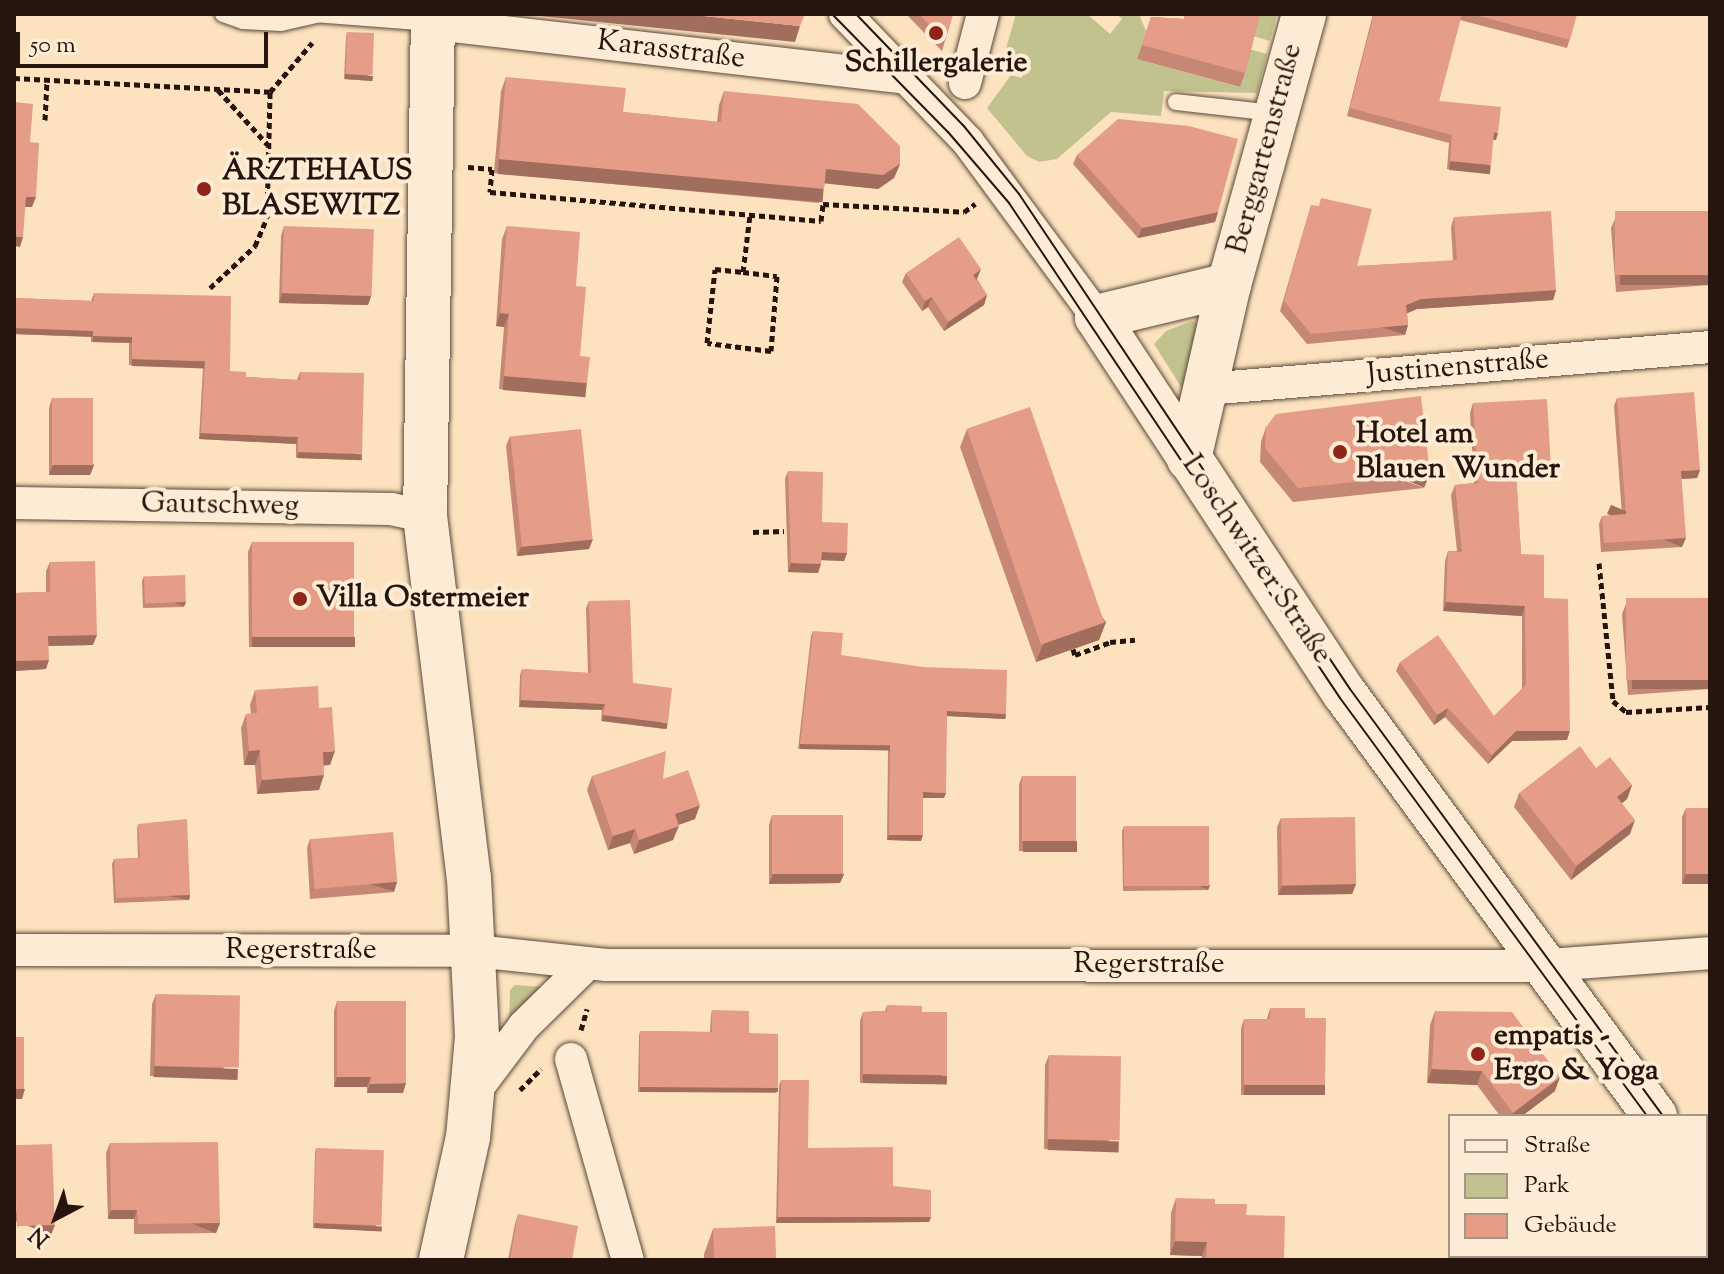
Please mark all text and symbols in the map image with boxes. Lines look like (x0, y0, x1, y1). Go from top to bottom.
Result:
scale bar (20, 16, 272, 66)
street label: Karasstraße (595, 24, 747, 78)
marker: Schillergalerie (927, 24, 945, 42)
text: 50 m (30, 29, 76, 63)
street label: Berggartenstraße (1221, 40, 1311, 258)
place label: Schillergalerie (844, 46, 1028, 82)
place label: ÄRZTEHAUS BLASEWITZ (222, 154, 413, 224)
marker: ÄRZTEHAUS BLASEWITZ (193, 178, 215, 200)
street label: Justinenstraße (1365, 342, 1551, 394)
place label: Hotel am Blauen Wunder (1356, 417, 1560, 488)
marker: Hotel am Blauen Wunder (1331, 443, 1349, 461)
street label: Loschwitzer Straße (1173, 449, 1339, 671)
street label: Gautschweg (141, 487, 299, 525)
place label: Villa Ostermeier (316, 581, 529, 617)
marker: Villa Ostermeier (291, 590, 309, 608)
street label: Regerstraße (225, 933, 377, 969)
street label: Regerstraße (1073, 947, 1225, 983)
place label: empatis - Ergo & Yoga (1494, 1019, 1659, 1090)
marker: empatis - Ergo & Yoga (1469, 1045, 1487, 1063)
legend (1448, 1114, 1708, 1258)
text: Straße (1524, 1129, 1590, 1163)
text: Park (1524, 1169, 1570, 1203)
north arrow (16, 1178, 96, 1258)
text: Gebäude (1524, 1209, 1617, 1243)
text: N (23, 1218, 57, 1254)

